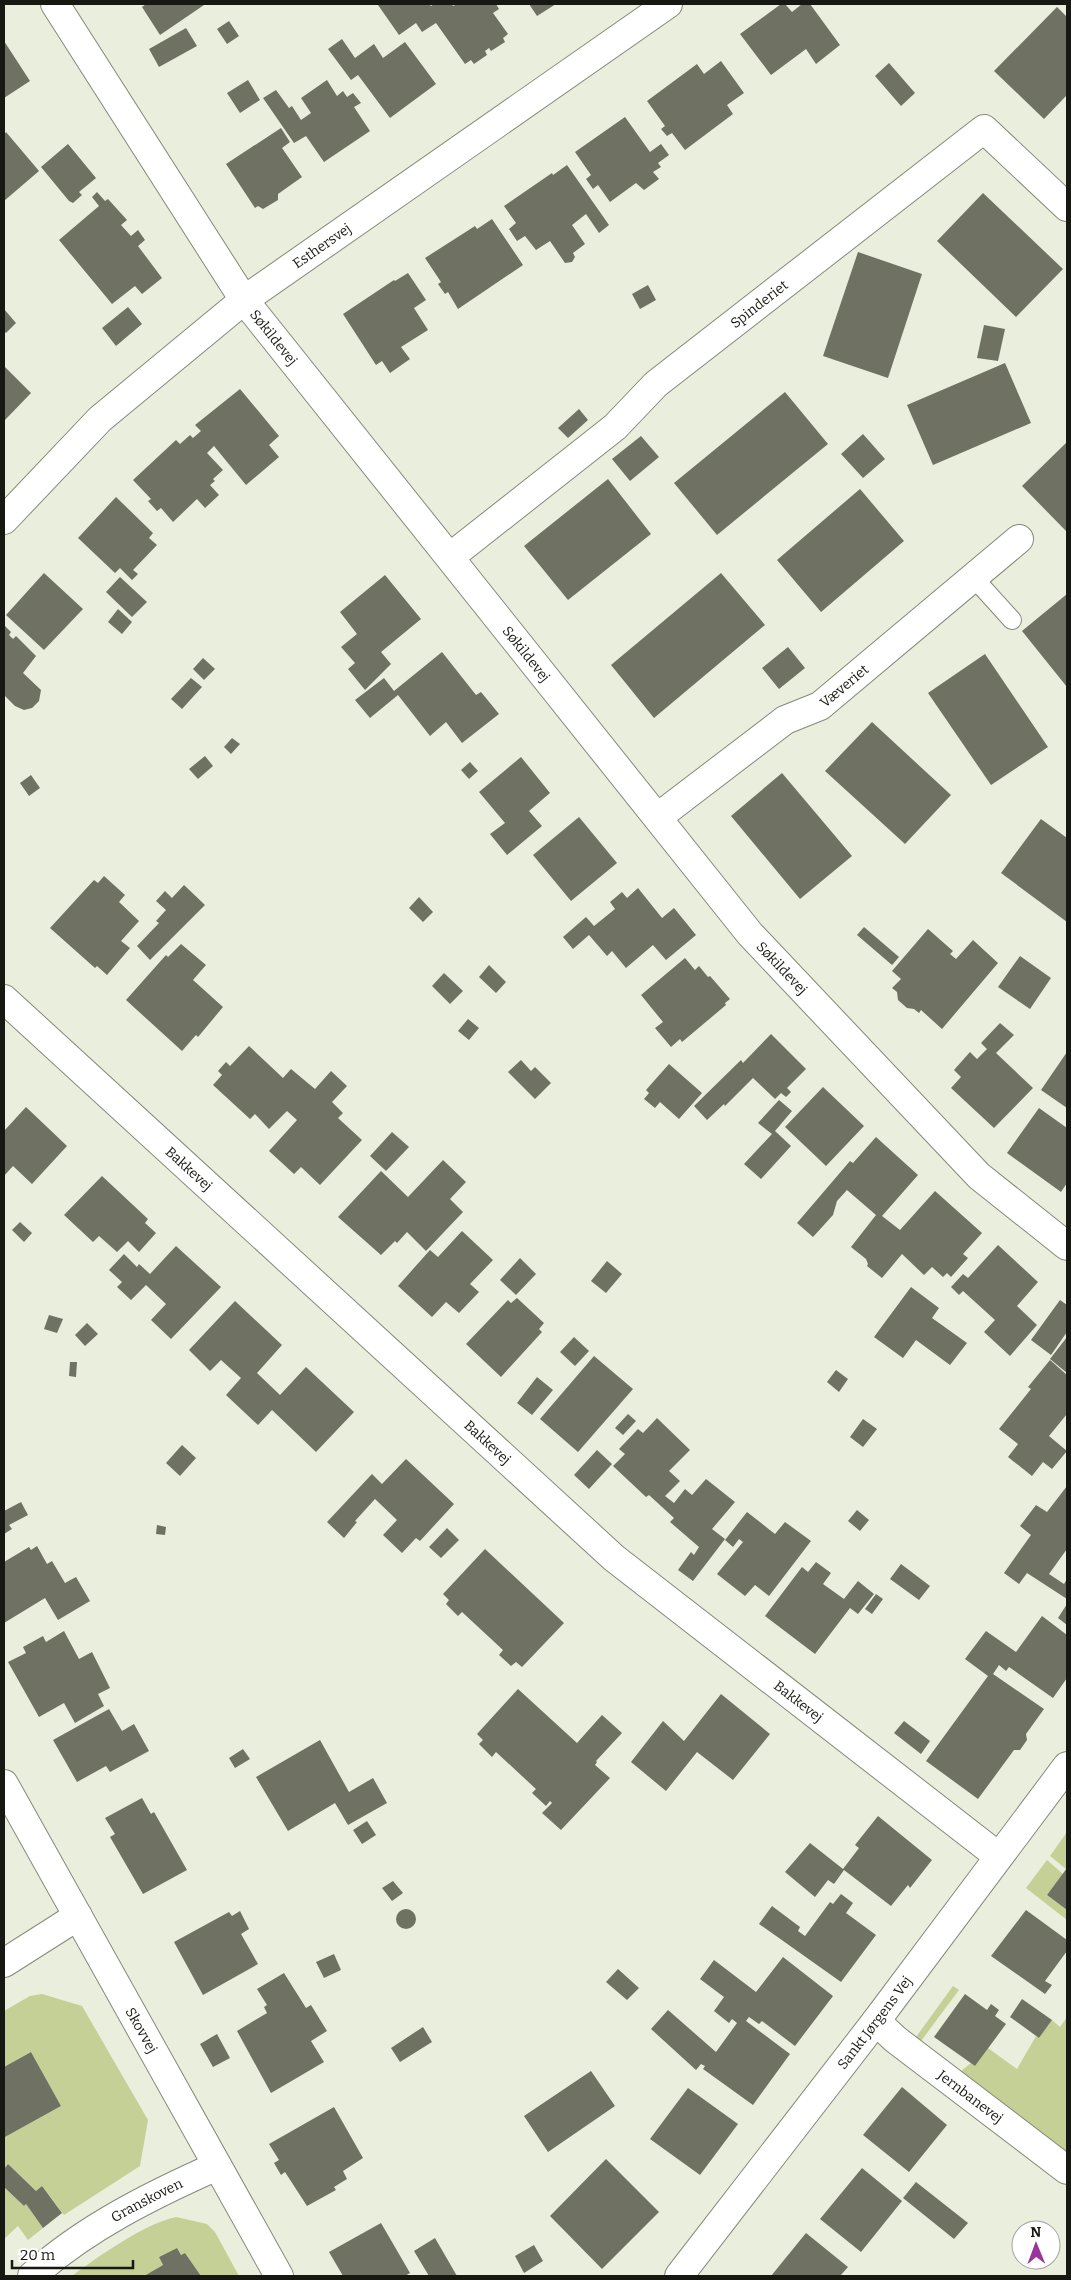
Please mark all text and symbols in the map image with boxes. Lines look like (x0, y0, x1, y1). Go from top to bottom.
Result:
street label: Esthersvej (289, 219, 354, 272)
street label: Spinderiet (727, 276, 791, 332)
street label: Søkildevej (246, 306, 301, 369)
street label: Søkildevej (499, 623, 554, 685)
street label: Væveriet (816, 661, 872, 711)
street label: Søkildevej (753, 938, 811, 998)
street label: Bakkevej (162, 1143, 216, 1194)
street label: Bakkevej (461, 1417, 515, 1468)
street label: Bakkevej (771, 1677, 826, 1726)
street label: Sankt Jørgens Vej (834, 1973, 915, 2072)
street label: Skovvej (122, 2004, 161, 2056)
street label: Jernbanevej (934, 2066, 1006, 2127)
street label: Granskoven (108, 2174, 185, 2226)
north arrow (1011, 2220, 1061, 2270)
text: N (1030, 2224, 1042, 2241)
scale bar (12, 2238, 134, 2270)
text: 20 m (20, 2246, 56, 2264)

